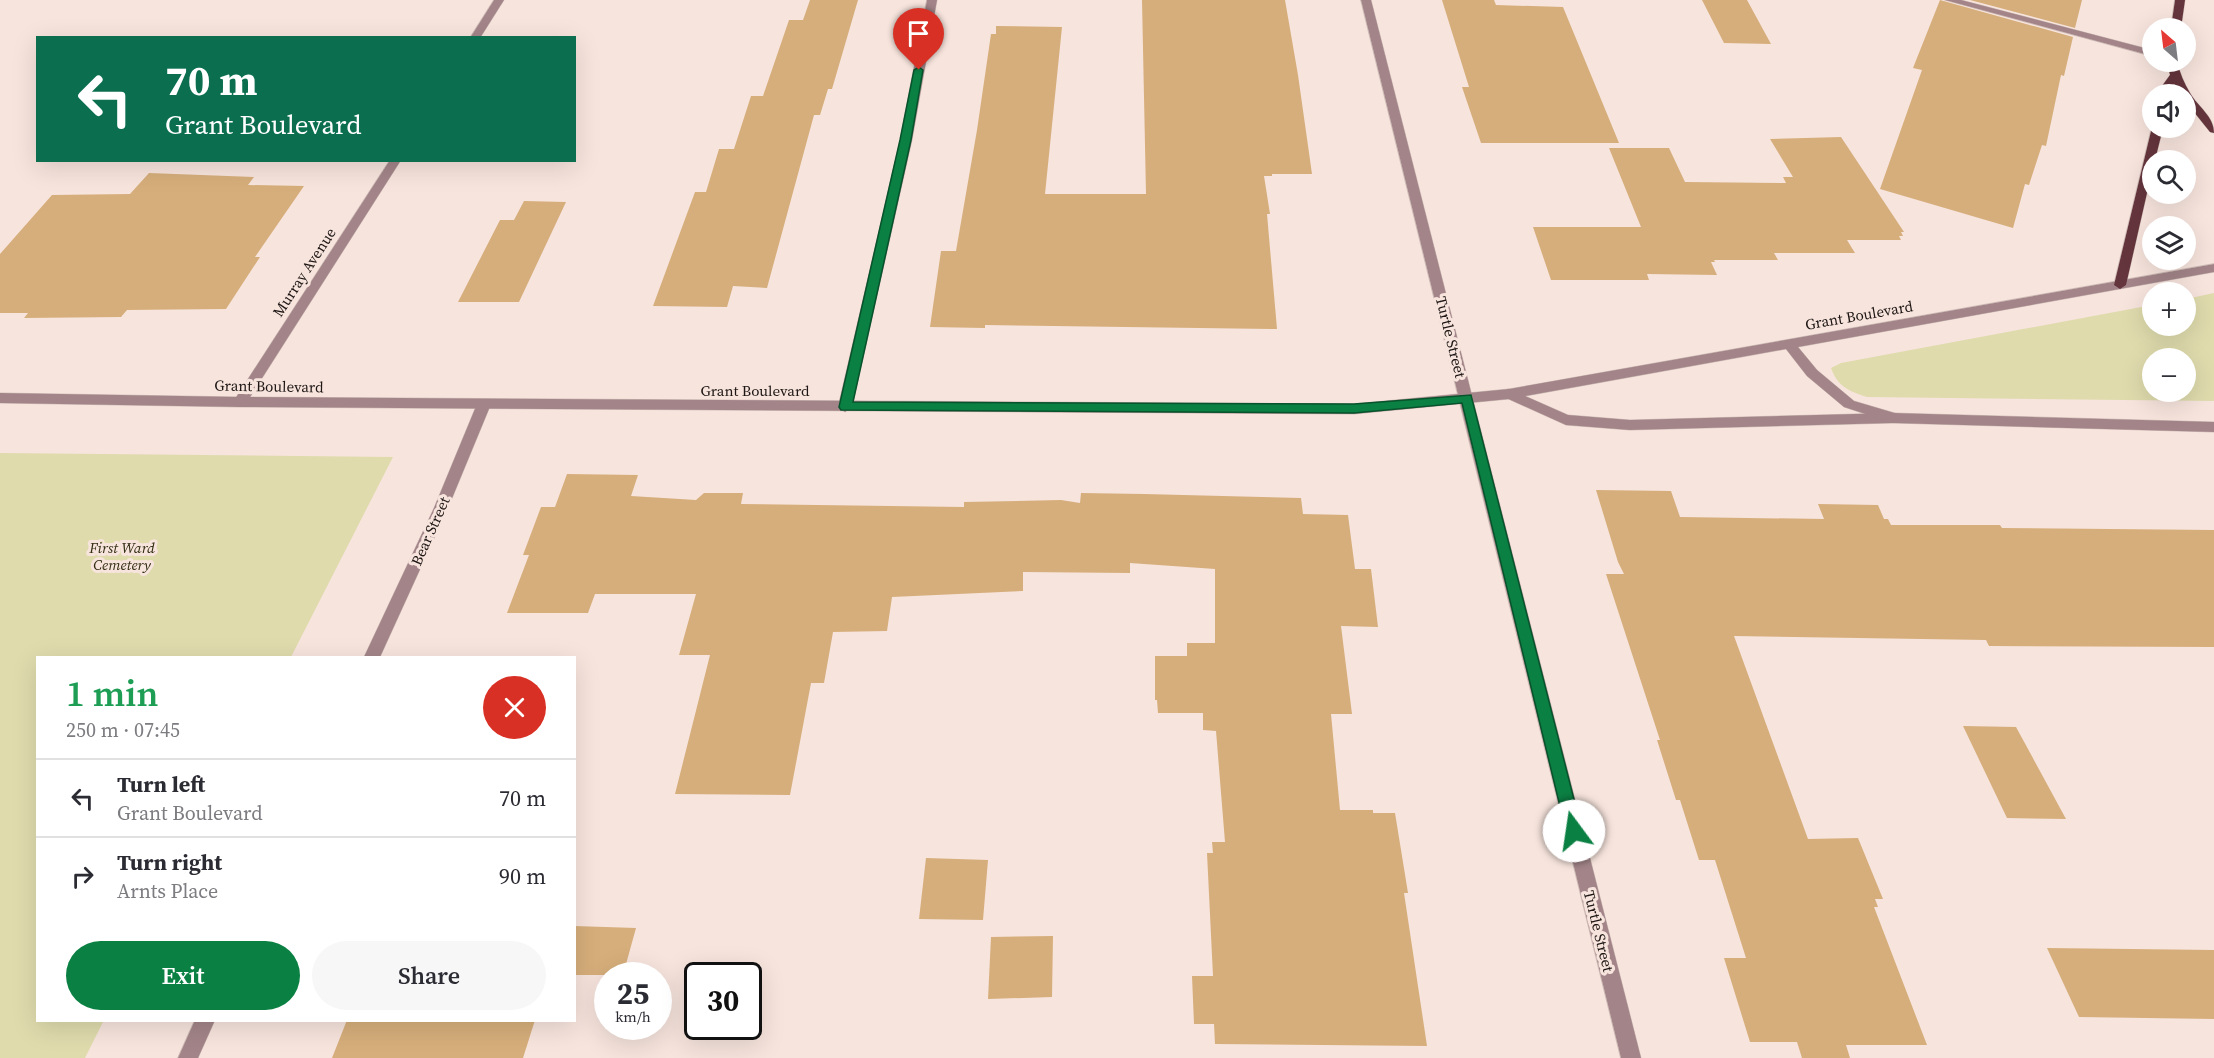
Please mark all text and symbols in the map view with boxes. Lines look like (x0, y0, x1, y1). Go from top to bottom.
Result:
pin (893, 8, 944, 70)
icon: arrive (902, 17, 935, 50)
north arrow (2142, 18, 2196, 72)
map controls (2142, 18, 2196, 402)
text: 70 m (165, 51, 258, 109)
icon: left (66, 60, 144, 138)
button: sound (2142, 84, 2196, 138)
text: Grant Boulevard (165, 106, 362, 143)
button: search (2142, 150, 2196, 204)
button: layers (2142, 216, 2196, 270)
street label: Murray Avenue (267, 223, 341, 321)
button: + (2142, 282, 2196, 336)
street label: Turtle Street (1431, 294, 1471, 380)
street label: Grant Boulevard (1803, 295, 1915, 335)
button: − (2142, 348, 2196, 402)
street label: Grant Boulevard (214, 375, 324, 397)
street label: Grant Boulevard (700, 380, 810, 401)
street label: Bear Street (406, 493, 455, 569)
park label: First Ward Cemetery (88, 537, 155, 575)
text: 1 min (66, 669, 158, 718)
button: close (483, 676, 546, 739)
text: 250 m · 07:45 (66, 716, 180, 744)
text: Turn left (117, 769, 205, 799)
icon: left (66, 782, 99, 815)
text: 70 m (499, 783, 546, 813)
text: Grant Boulevard (117, 799, 263, 827)
position arrow (1542, 799, 1606, 863)
text: Turn right (117, 847, 222, 877)
icon: right (66, 860, 99, 893)
text: 90 m (499, 861, 546, 891)
text: Arnts Place (117, 877, 218, 905)
street label: Turtle Street (1579, 888, 1619, 974)
button: Exit (66, 941, 300, 1010)
button: Share (312, 941, 546, 1010)
speed limit sign: 30 (684, 962, 762, 1040)
text: 25 (617, 973, 649, 1014)
text: km/h (615, 1006, 651, 1027)

